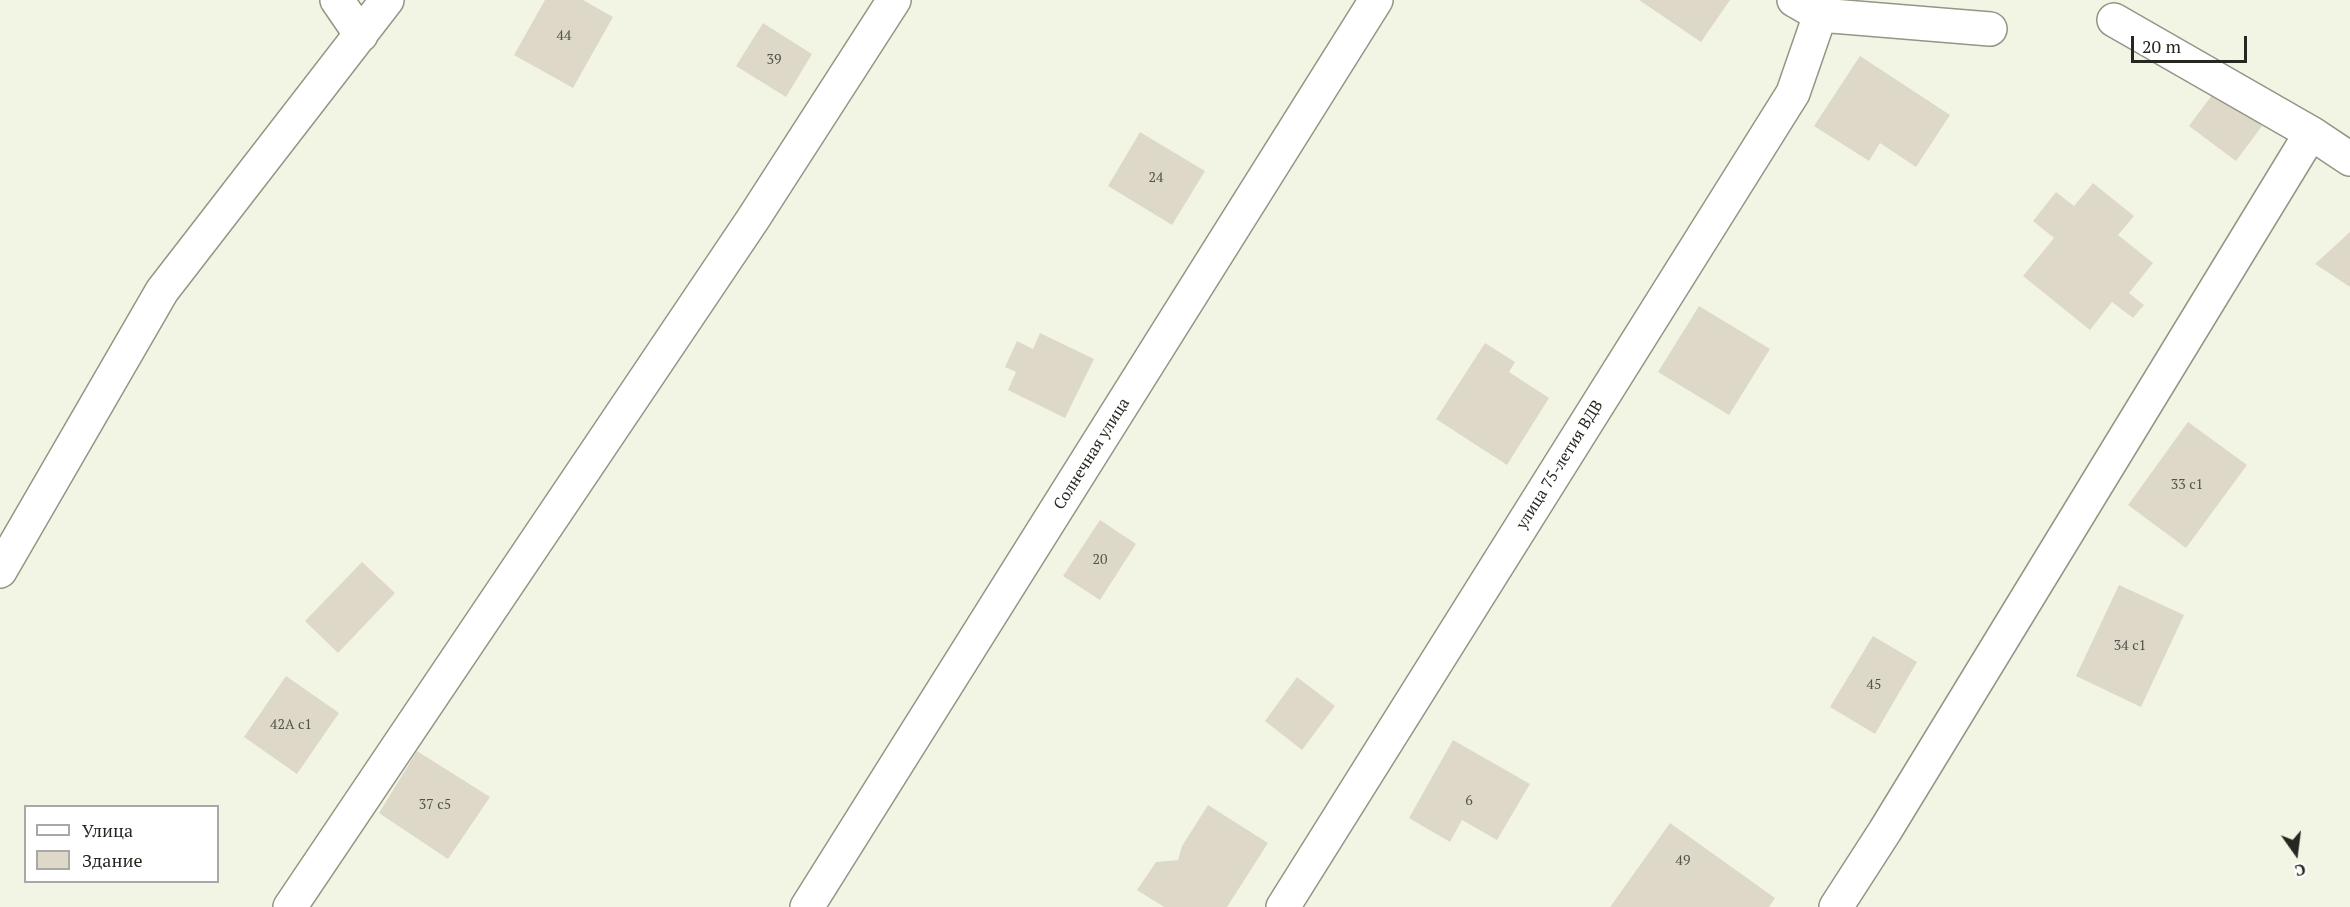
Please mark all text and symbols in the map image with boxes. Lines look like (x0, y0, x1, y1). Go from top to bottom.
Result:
scale bar (2134, 24, 2250, 62)
house number: 44 (557, 28, 571, 44)
text: 20 m (2142, 34, 2181, 58)
house number: 39 (767, 52, 781, 68)
house number: 24 (1149, 170, 1163, 186)
street label: Солнечная улица (1050, 395, 1134, 513)
street label: улица 75-летия ВДВ (1512, 397, 1608, 533)
house number: 33 с1 (2171, 477, 2203, 493)
house number: 20 (1093, 552, 1107, 568)
house number: 34 с1 (2114, 638, 2146, 654)
house number: 45 (1867, 677, 1881, 693)
house number: 42А с1 (270, 717, 312, 733)
house number: 6 (1465, 793, 1473, 809)
house number: 37 с5 (419, 797, 451, 813)
legend (24, 805, 219, 883)
text: Улица (82, 818, 133, 842)
north arrow (2266, 823, 2326, 883)
text: Здание (82, 848, 142, 872)
house number: 49 (1676, 853, 1690, 869)
text: С (2293, 859, 2308, 882)

